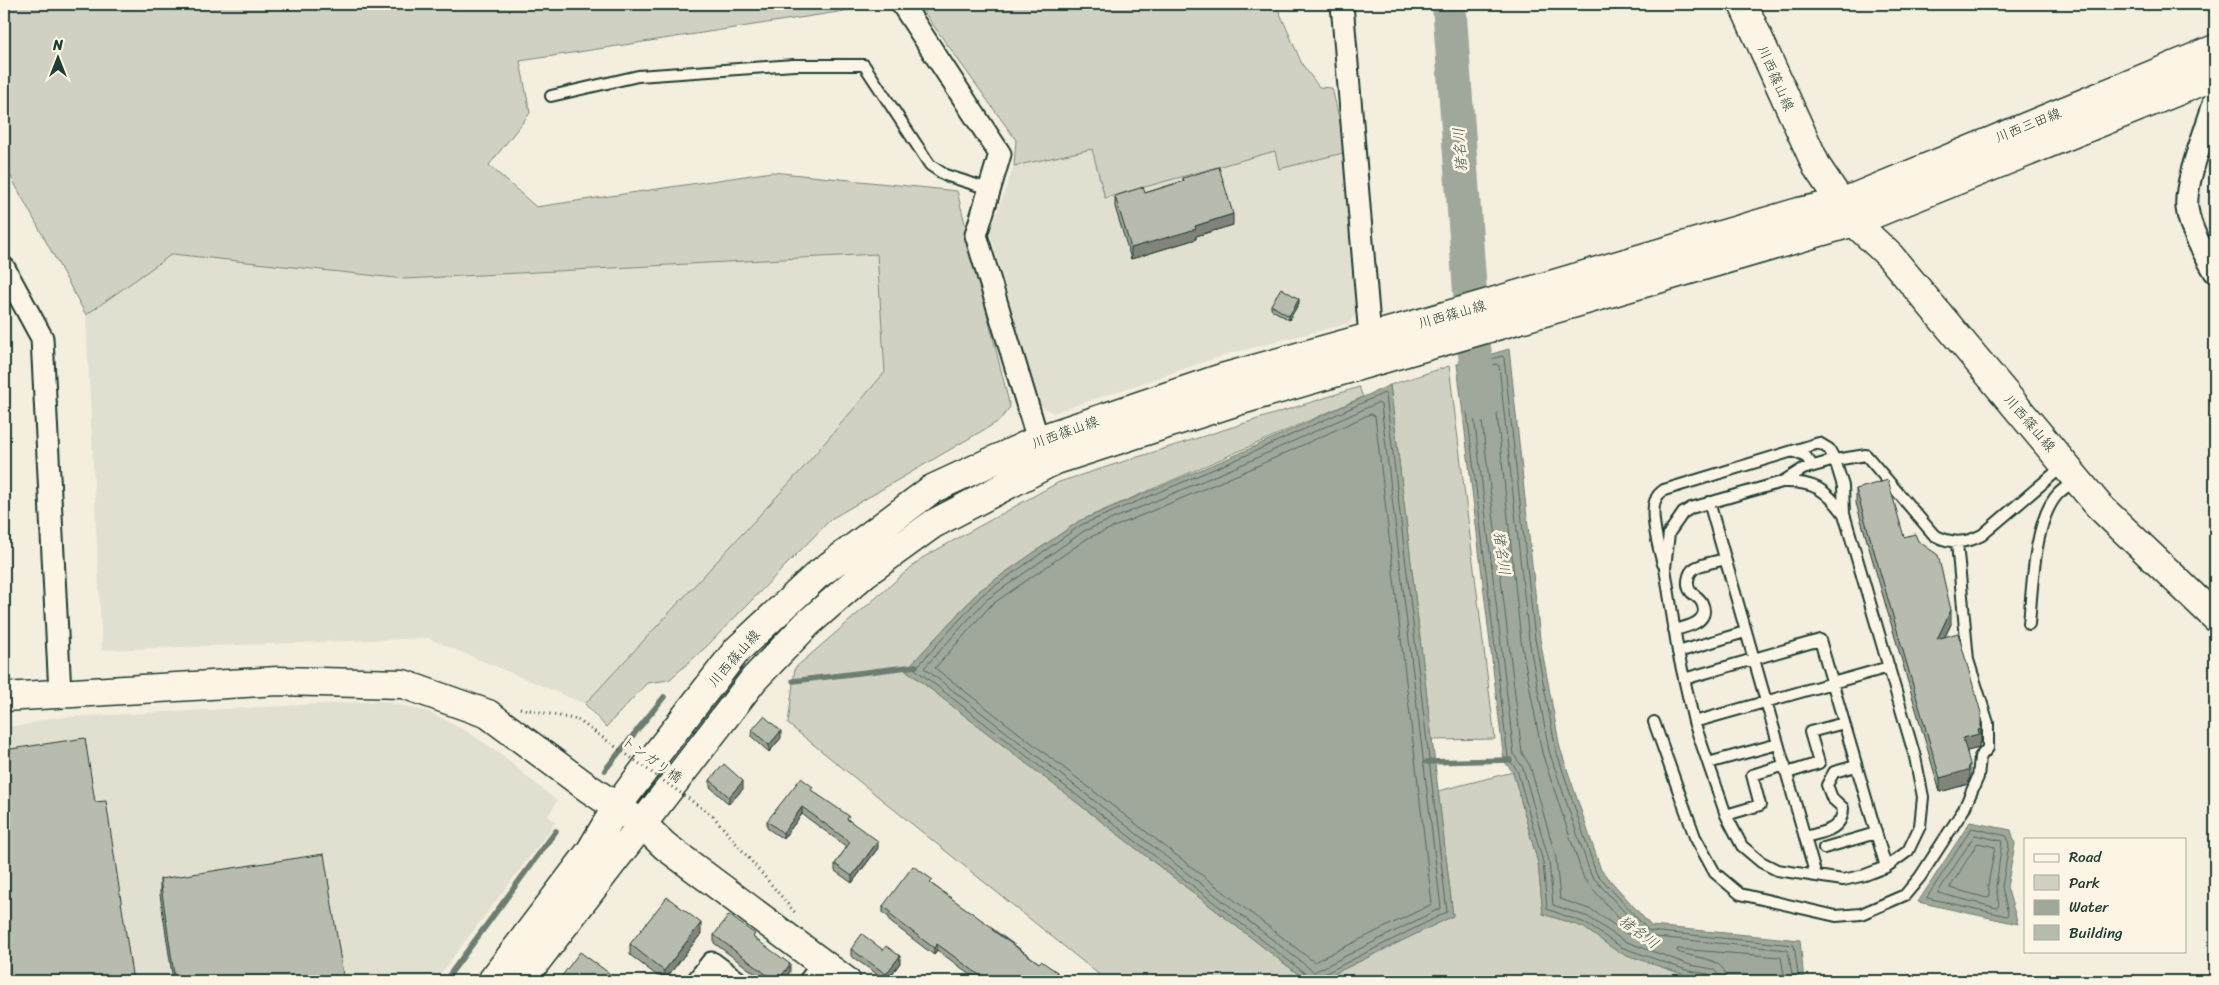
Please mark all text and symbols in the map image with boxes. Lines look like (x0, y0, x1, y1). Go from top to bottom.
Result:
north arrow (32, 32, 82, 82)
text: N (52, 33, 63, 58)
street label: 川西篠山線 (1750, 41, 1801, 115)
street label: 川西三田線 (1991, 101, 2065, 150)
water label: 猪名川 (1445, 127, 1475, 173)
street label: 川西篠山線 (1415, 293, 1489, 336)
street label: 川西篠山線 (1997, 389, 2062, 458)
street label: 川西篠山線 (1028, 409, 1102, 456)
water label: 猪名川 (1486, 529, 1518, 577)
street label: 川西篠山線 (702, 624, 767, 693)
street label: トンガリ橋 (616, 729, 688, 790)
legend (2024, 838, 2186, 952)
text: Road (2069, 844, 2102, 870)
text: Park (2069, 870, 2100, 896)
text: Water (2069, 894, 2109, 920)
water label: 猪名川 (1613, 908, 1665, 956)
text: Building (2069, 920, 2123, 946)

